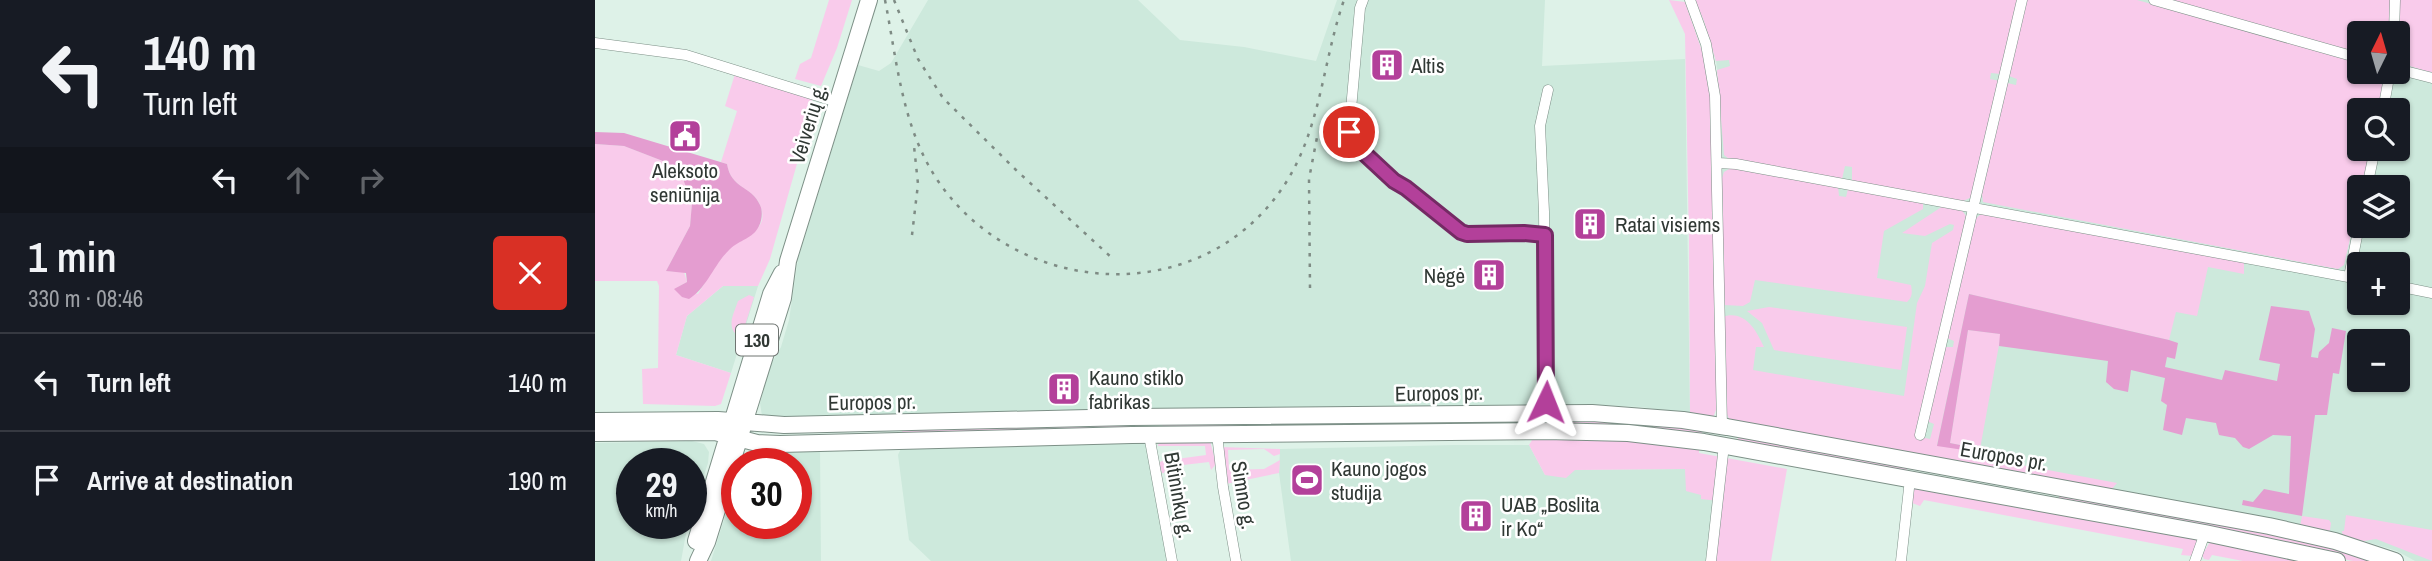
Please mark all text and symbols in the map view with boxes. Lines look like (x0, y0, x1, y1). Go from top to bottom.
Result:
text: 140 m (143, 19, 257, 85)
north arrow (2347, 21, 2410, 84)
map controls (2347, 21, 2410, 392)
icon: left (28, 28, 119, 119)
building icon: Altis (1368, 46, 1406, 84)
place label: Altis (1410, 51, 1445, 80)
street label: Veiverių g. (782, 80, 834, 168)
text: Turn left (143, 82, 237, 125)
button: search (2347, 98, 2410, 161)
pin (1319, 102, 1379, 162)
icon: arrive (1330, 113, 1368, 151)
public building icon: Aleksoto seniūnija (666, 117, 704, 155)
place label: Aleksoto seniūnija (650, 156, 720, 209)
icon: left (206, 161, 244, 199)
icon: ahead (279, 161, 317, 199)
icon: right (352, 161, 390, 199)
button: layers (2347, 175, 2410, 238)
building icon: Ratai visiems (1571, 205, 1609, 243)
place label: Ratai visiems (1615, 210, 1720, 239)
text: 1 min (28, 229, 117, 285)
button: close (493, 236, 567, 310)
button: + (2347, 252, 2410, 315)
building icon: Nėgė (1470, 256, 1508, 294)
place label: Nėgė (1424, 261, 1465, 290)
text: 330 m · 08:46 (28, 283, 143, 314)
road number: 130 (736, 324, 778, 356)
button: − (2347, 329, 2410, 392)
icon: left (28, 363, 66, 401)
place label: Kauno stiklo fabrikas (1089, 363, 1184, 416)
text: Turn left (87, 365, 171, 400)
text: 140 m (508, 365, 567, 400)
position arrow (1509, 365, 1583, 439)
building icon: Kauno stiklo fabrikas (1045, 370, 1083, 408)
street label: Europos pr. (1395, 378, 1483, 408)
street label: Europos pr. (828, 387, 916, 417)
street label: Europos pr. (1958, 434, 2050, 478)
speed limit sign: 30 (721, 448, 812, 539)
street label: Bitininkų g. (1157, 450, 1201, 540)
place label: Kauno jogos studija (1331, 454, 1427, 507)
street label: Simno g. (1224, 459, 1264, 531)
icon: arrive (28, 461, 66, 499)
text: 29 (646, 461, 677, 508)
sports icon: Kauno jogos studija (1288, 461, 1326, 499)
text: Arrive at destination (87, 463, 293, 498)
text: 190 m (508, 463, 567, 498)
place label: UAB „Boslita ir Ko“ (1501, 490, 1600, 543)
building icon: UAB „Boslita ir Ko“ (1457, 497, 1495, 535)
text: km/h (646, 498, 678, 523)

